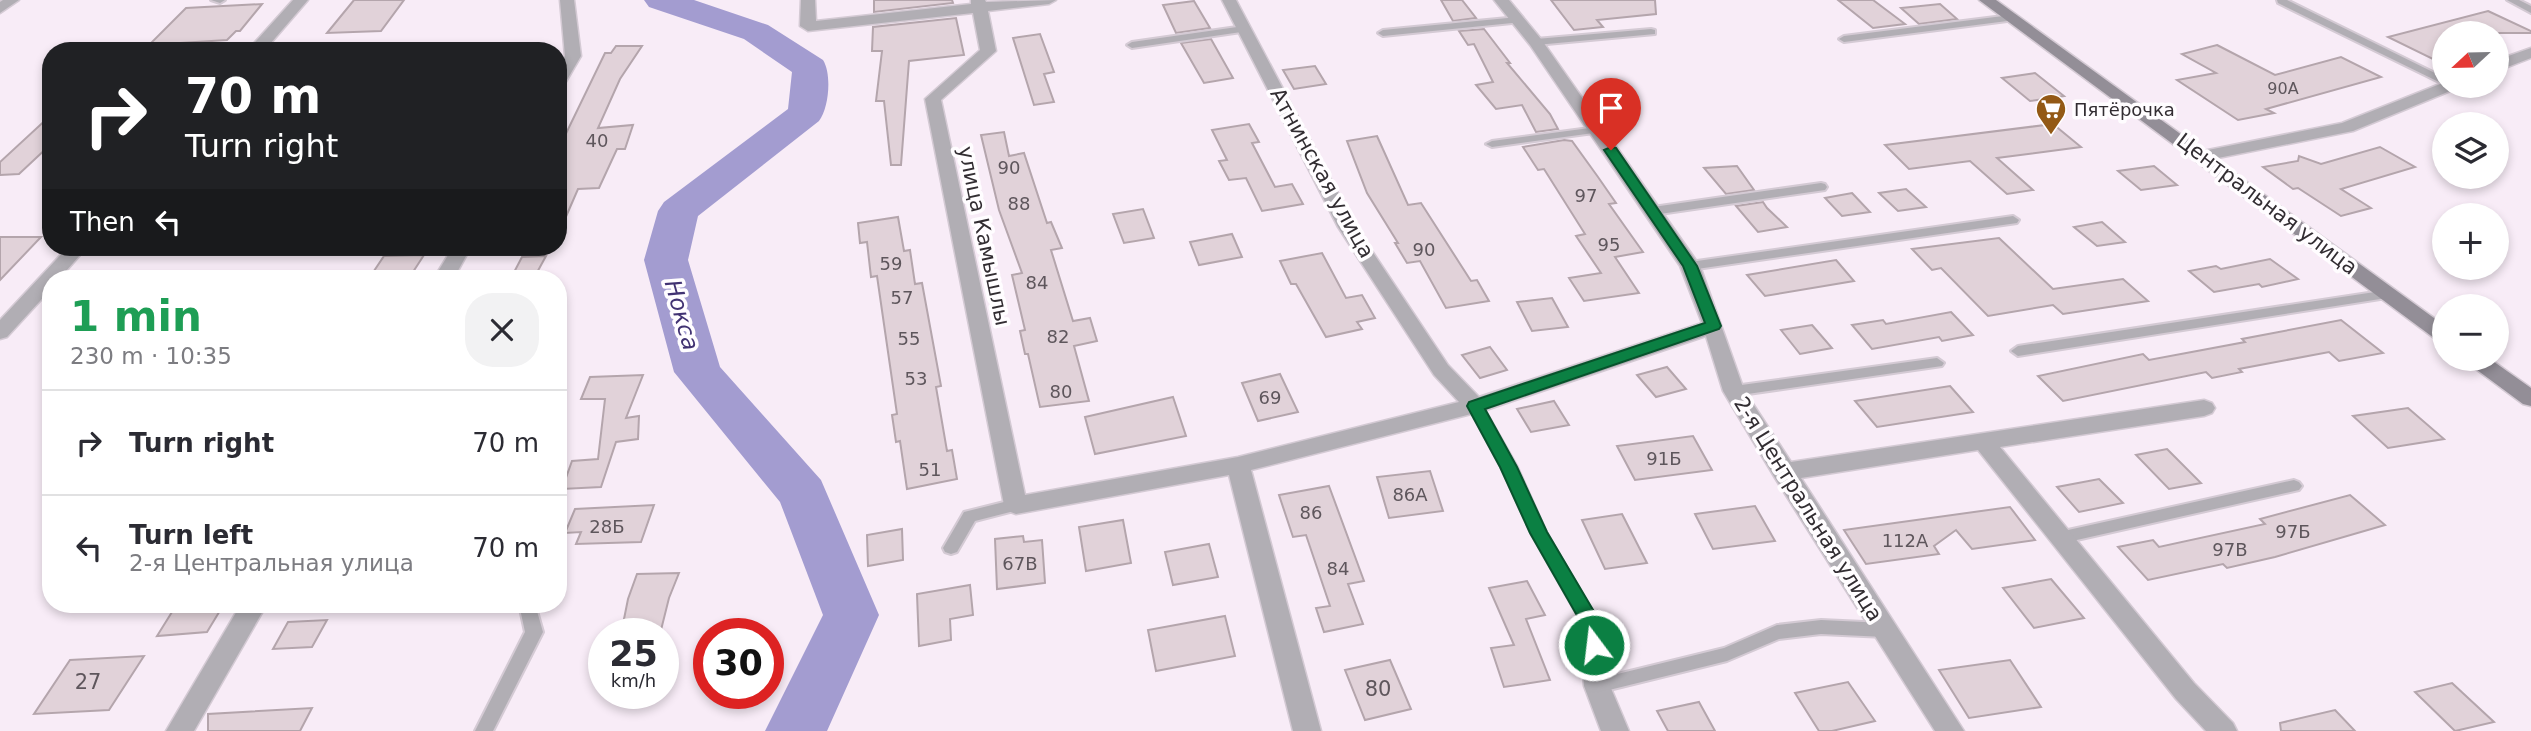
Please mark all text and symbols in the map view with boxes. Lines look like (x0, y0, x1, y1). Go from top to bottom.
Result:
north arrow (2432, 21, 2510, 98)
map controls (2432, 21, 2509, 371)
text: 70 m (185, 68, 321, 125)
icon: right (70, 70, 161, 161)
pin (1581, 78, 1641, 150)
house number: 90А (2267, 79, 2299, 98)
street label: Атнинская улица (1265, 84, 1379, 262)
icon: arrive (1592, 89, 1630, 127)
supermarket icon: Пятёрочка (2034, 92, 2068, 136)
place label: Пятёрочка (2074, 99, 2175, 120)
button: layers (2432, 112, 2509, 189)
text: Turn right (185, 127, 338, 165)
street label: Центральная улица (2172, 128, 2362, 280)
house number: 40 (586, 130, 608, 151)
street label: улица Камышлы (953, 144, 1015, 328)
house number: 90 (998, 157, 1020, 178)
house number: 97 (1575, 185, 1597, 206)
house number: 88 (1008, 193, 1030, 214)
icon: left (149, 203, 187, 241)
button: + (2432, 203, 2509, 280)
text: Then (70, 207, 135, 237)
house number: 95 (1598, 234, 1620, 255)
house number: 90 (1413, 239, 1435, 260)
house number: 59 (880, 253, 902, 274)
house number: 84 (1026, 272, 1048, 293)
water label: Нокса (660, 277, 704, 353)
house number: 57 (891, 287, 913, 308)
text: 1 min (70, 292, 202, 341)
button: close (465, 293, 539, 367)
button: − (2432, 294, 2509, 371)
house number: 82 (1047, 326, 1069, 347)
house number: 55 (898, 328, 920, 349)
text: 230 m · 10:35 (70, 343, 232, 369)
house number: 53 (905, 368, 927, 389)
house number: 80 (1050, 381, 1072, 402)
house number: 69 (1259, 387, 1281, 408)
street label: 2-я Центральная улица (1729, 392, 1887, 626)
icon: right (70, 424, 108, 462)
text: Turn right (129, 428, 274, 458)
text: 70 m (472, 428, 539, 458)
house number: 91Б (1646, 448, 1682, 469)
house number: 51 (919, 459, 941, 480)
house number: 86А (1392, 484, 1428, 505)
house number: 86 (1300, 502, 1322, 523)
house number: 28Б (589, 516, 625, 537)
text: Turn left (129, 520, 253, 550)
house number: 97Б (2275, 521, 2311, 542)
icon: left (70, 529, 108, 567)
house number: 112А (1882, 530, 1929, 551)
text: 70 m (472, 533, 539, 563)
house number: 97В (2212, 539, 2248, 560)
text: 2-я Центральная улица (129, 550, 414, 576)
house number: 67В (1002, 553, 1038, 574)
house number: 84 (1327, 558, 1349, 579)
position arrow (1557, 608, 1631, 682)
speed limit sign: 30 (693, 618, 784, 709)
text: 25 (609, 634, 658, 674)
house number: 27 (75, 670, 101, 694)
text: km/h (611, 670, 656, 691)
house number: 80 (1365, 677, 1391, 701)

